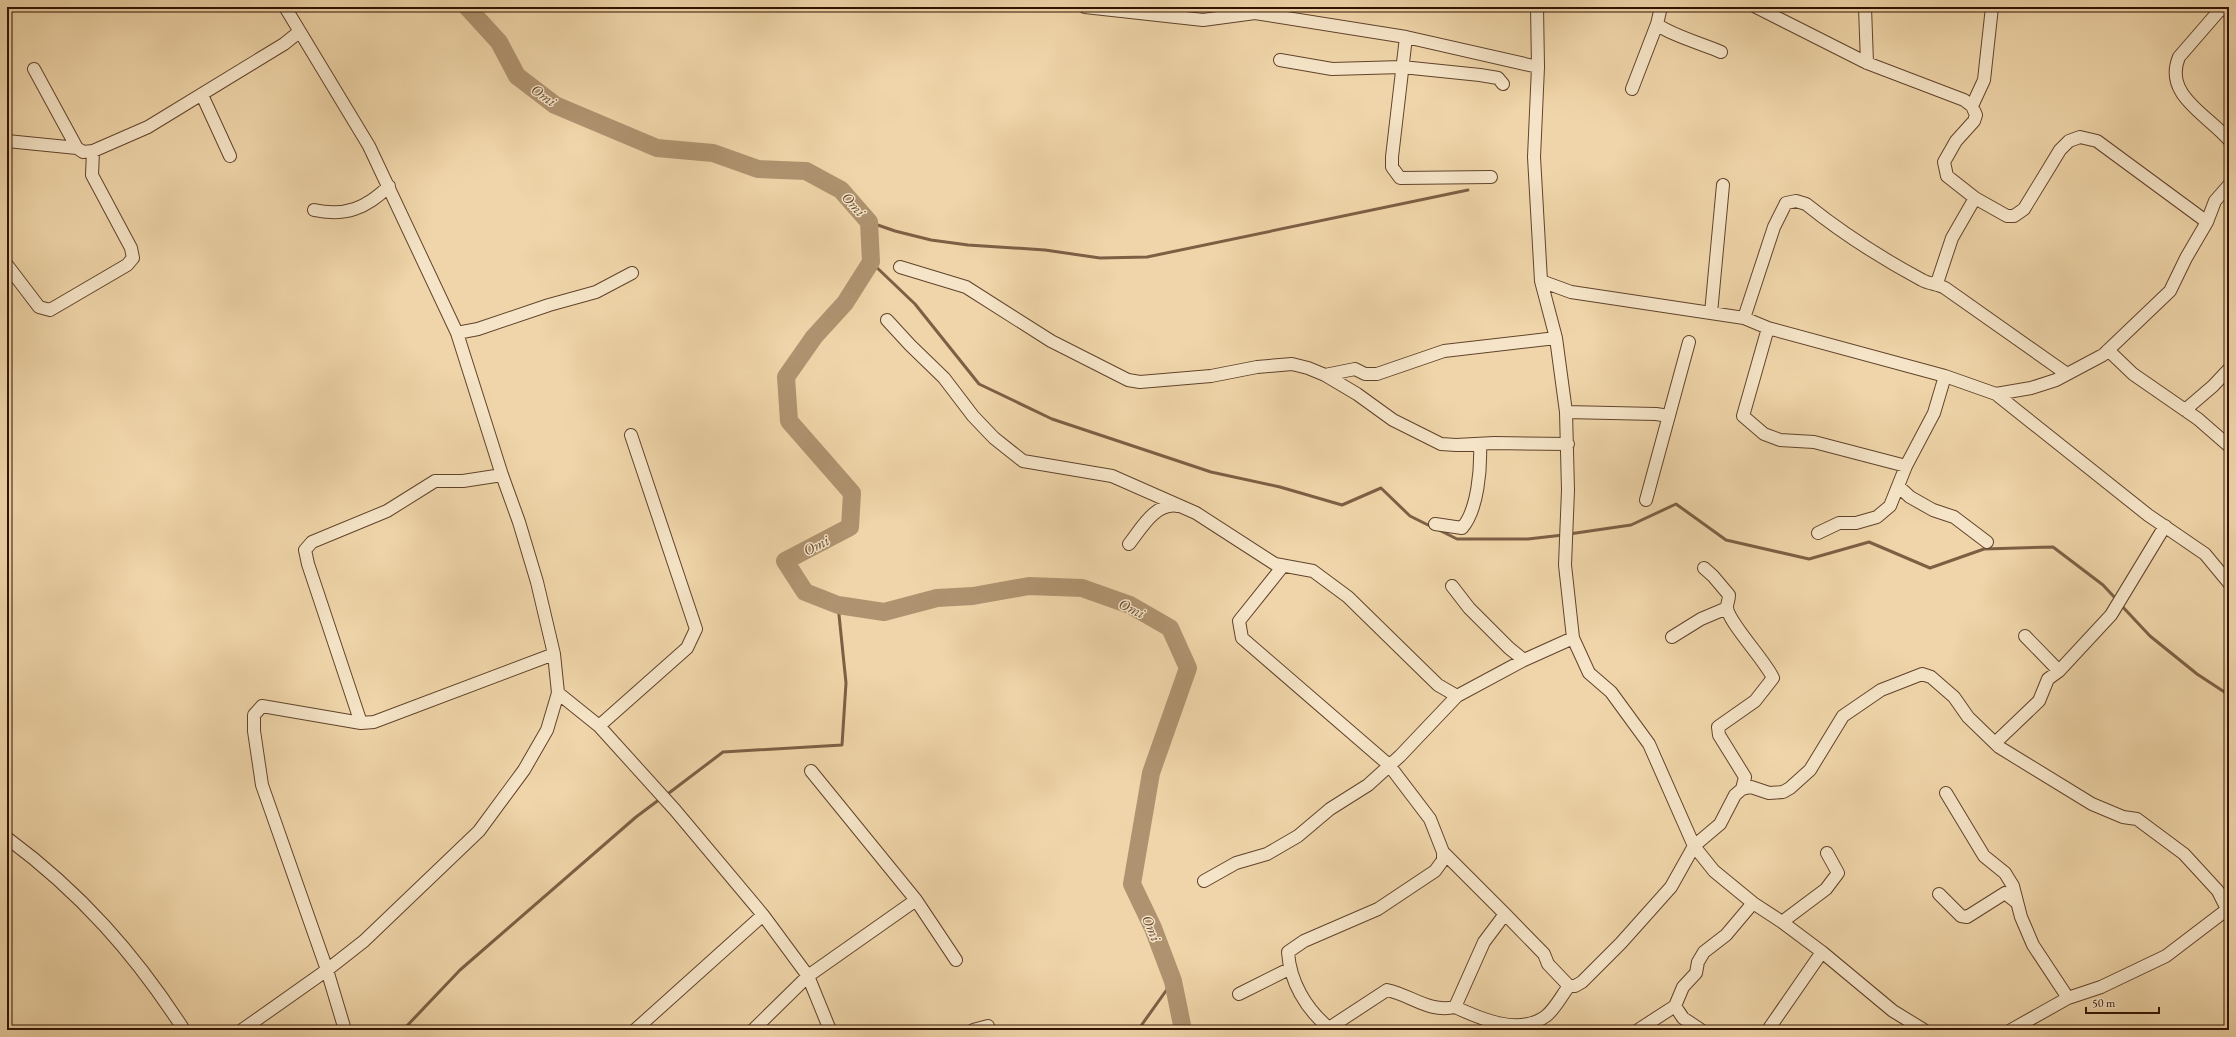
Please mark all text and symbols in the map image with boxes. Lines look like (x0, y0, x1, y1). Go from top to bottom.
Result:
water label: Omi (528, 80, 561, 111)
water label: Omi (838, 188, 870, 221)
water label: Omi (800, 530, 833, 560)
water label: Omi (1116, 594, 1149, 622)
water label: Omi (1138, 912, 1166, 945)
scale bar (2086, 989, 2159, 1015)
text: 50 m (2092, 995, 2116, 1011)

